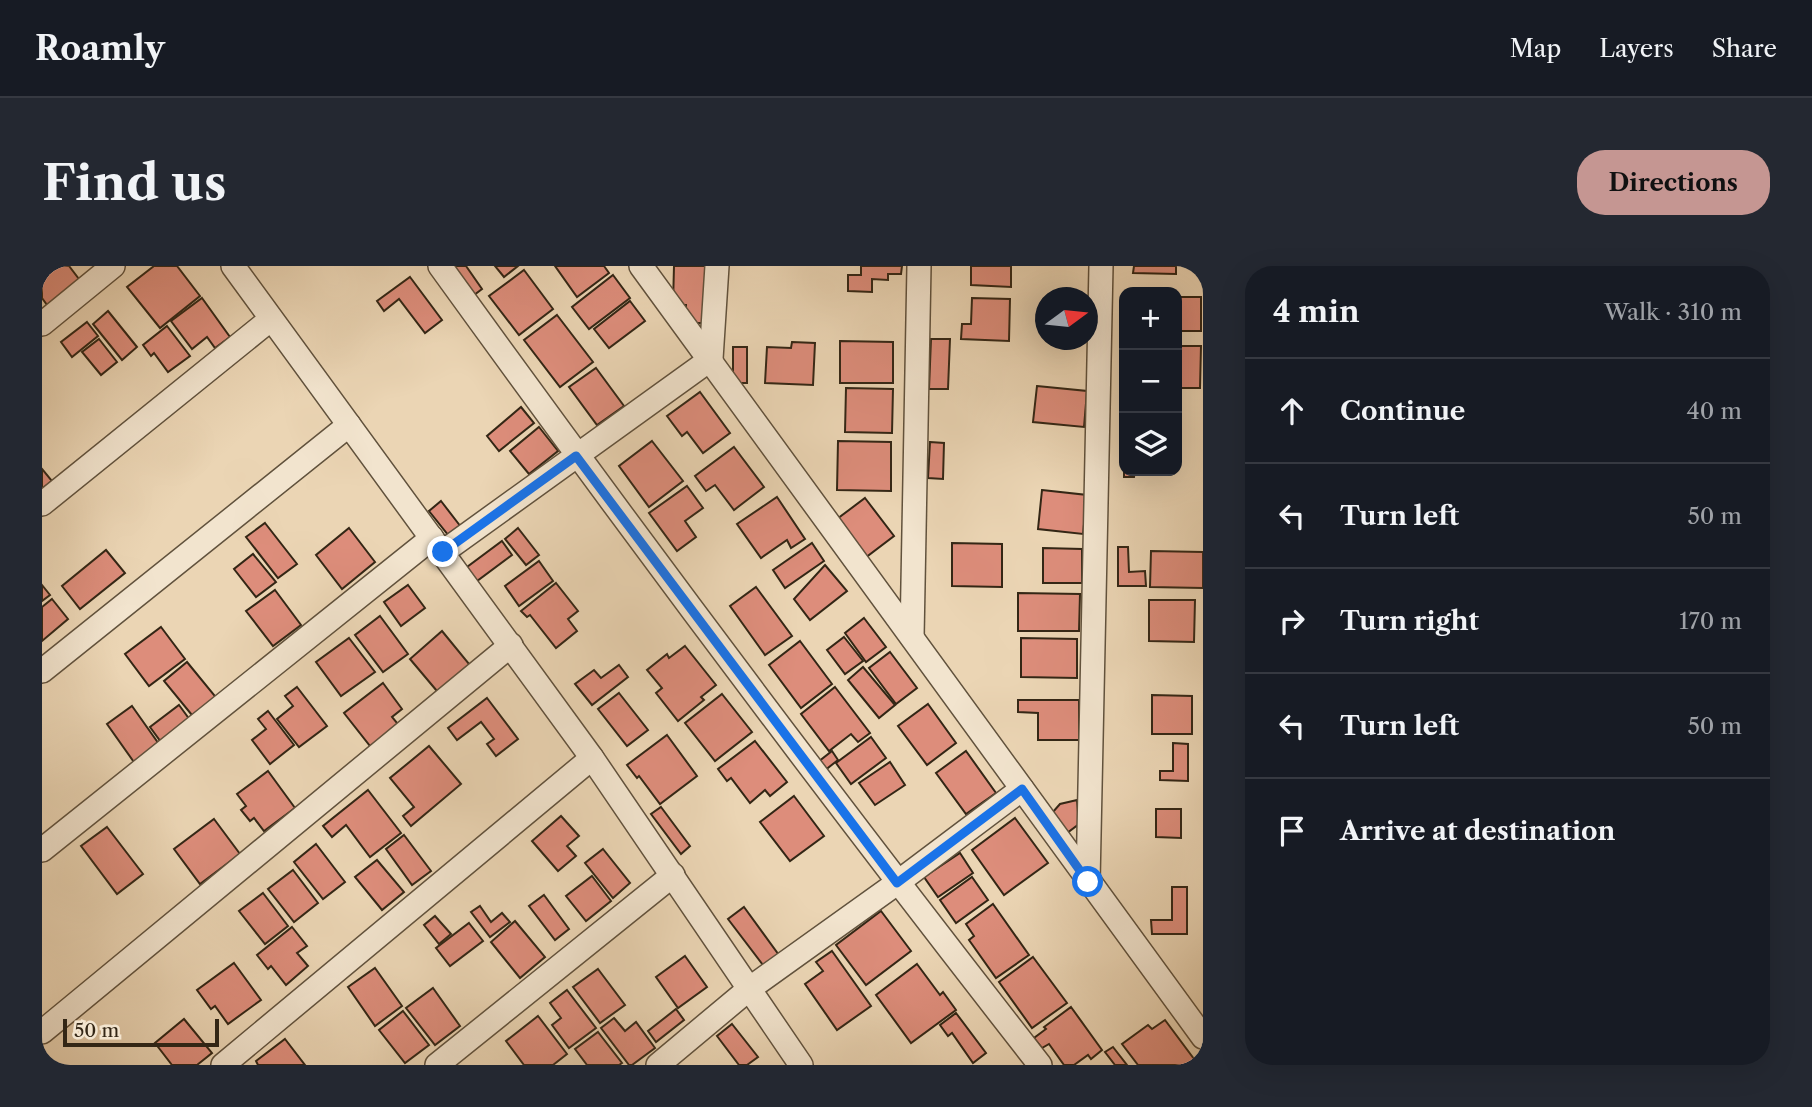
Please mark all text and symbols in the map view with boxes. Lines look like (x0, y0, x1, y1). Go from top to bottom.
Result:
text: Roamly (35, 28, 165, 69)
text: Map (1510, 34, 1561, 63)
text: Layers (1599, 34, 1674, 63)
text: Share (1712, 34, 1777, 63)
button: Directions (1577, 150, 1770, 215)
text: Find us (42, 152, 226, 213)
north arrow (1035, 287, 1098, 350)
map controls (1119, 287, 1182, 476)
button: + (1119, 287, 1182, 350)
text: 4 min (1273, 293, 1359, 330)
text: Walk · 310 m (1604, 298, 1742, 326)
button: − (1119, 350, 1182, 413)
icon: ahead (1273, 392, 1311, 430)
text: Continue (1340, 395, 1465, 427)
text: 40 m (1687, 397, 1742, 425)
button: layers (1119, 413, 1182, 476)
icon: left (1273, 497, 1311, 535)
text: Turn left (1340, 500, 1459, 532)
text: 50 m (1687, 502, 1742, 530)
route end (427, 536, 458, 567)
icon: right (1273, 602, 1311, 640)
text: Turn right (1340, 605, 1479, 637)
text: 170 m (1679, 607, 1742, 635)
icon: left (1273, 707, 1311, 745)
text: Turn left (1340, 710, 1459, 742)
text: 50 m (1687, 712, 1742, 740)
icon: arrive (1273, 812, 1311, 850)
text: Arrive at destination (1340, 815, 1615, 847)
route start (1072, 866, 1103, 897)
scale bar (63, 1016, 219, 1048)
text: 50 m (74, 1019, 119, 1042)

